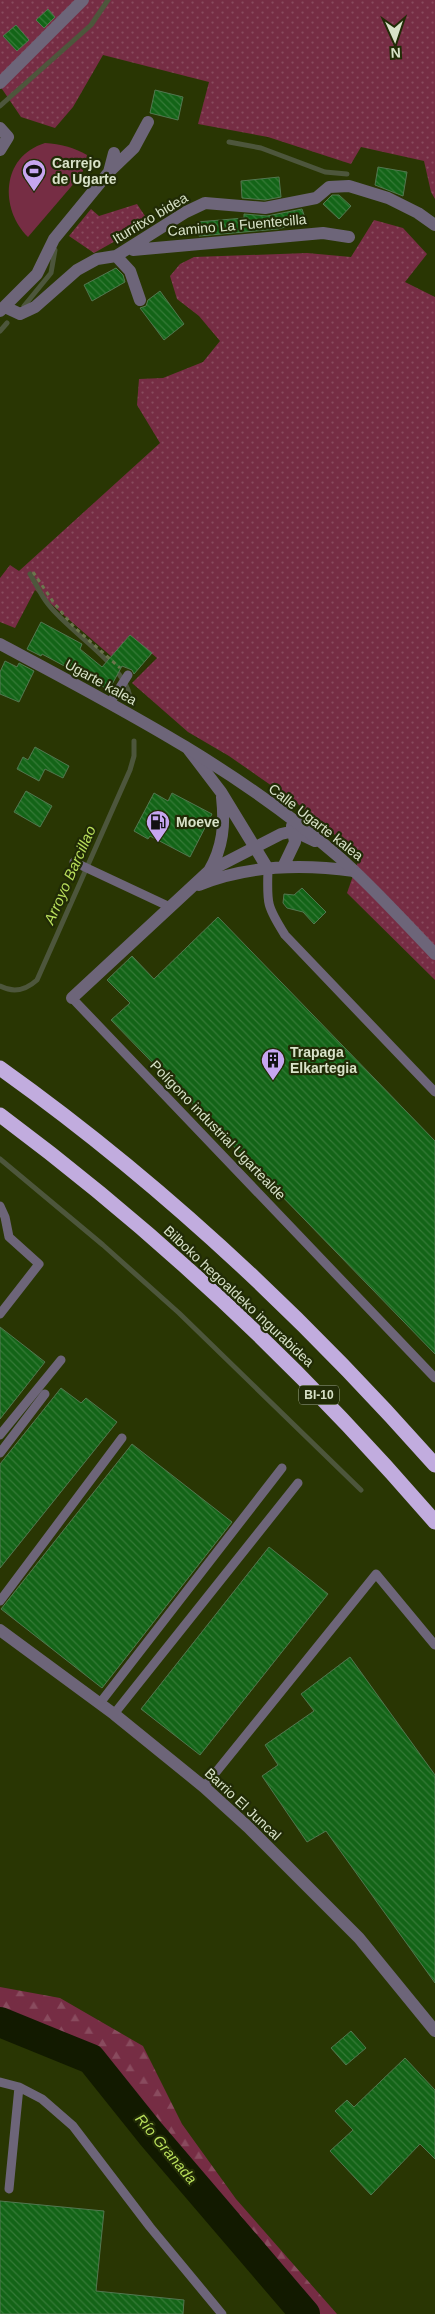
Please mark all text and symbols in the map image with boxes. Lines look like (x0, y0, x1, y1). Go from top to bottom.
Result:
north arrow (370, 15, 420, 65)
text: N (390, 45, 401, 61)
place label: Carrejo de Ugarte (52, 155, 117, 187)
sports icon: Carrejo de Ugarte (21, 158, 47, 192)
street label: Iturritxo bidea (110, 189, 191, 247)
street label: Camino La Fuentecilla (167, 211, 307, 239)
street label: Ugarte kalea (62, 656, 140, 708)
street label: Calle Ugarte kalea (266, 780, 366, 864)
fuel station icon: Moeve (145, 809, 171, 843)
place label: Moeve (176, 814, 220, 830)
water label: Arroyo Barcillao (40, 823, 99, 928)
place label: Trapaga Elkartegia (290, 1044, 357, 1076)
building icon: Trapaga Elkartegia (260, 1047, 286, 1081)
street label: Polígono industrial Ugartealde (147, 1057, 289, 1203)
street label: Bilboko hegoaldeko ingurabidea (161, 1222, 317, 1370)
road number: BI-10 (299, 1386, 339, 1404)
street label: Barrio El Juncal (202, 1765, 284, 1843)
water label: Río Granada (132, 2110, 200, 2187)

